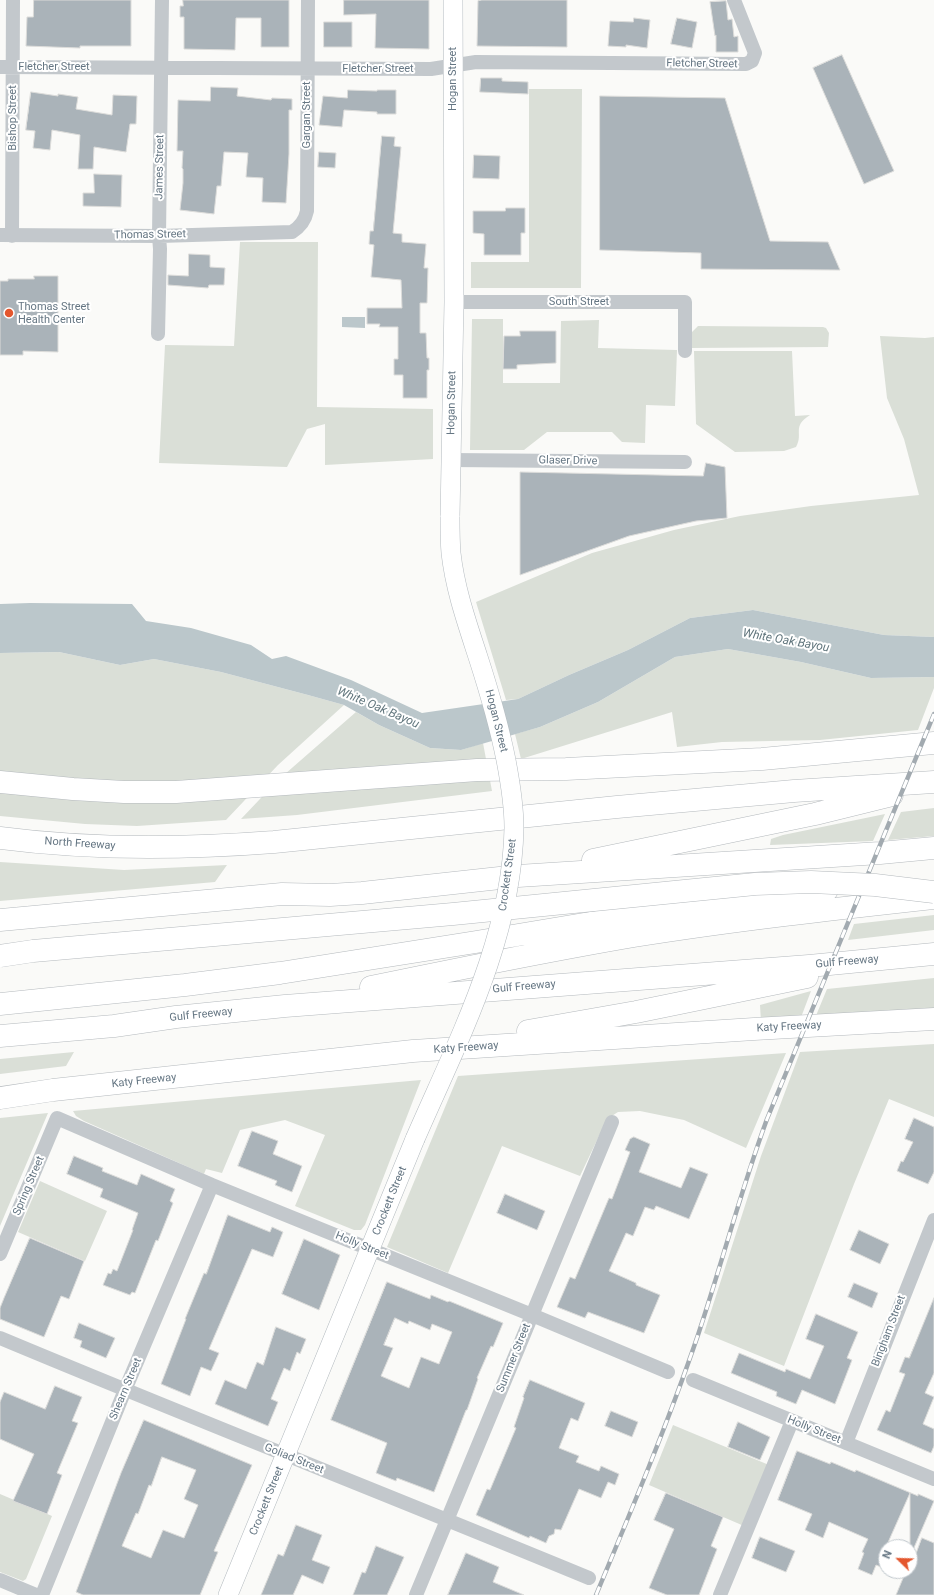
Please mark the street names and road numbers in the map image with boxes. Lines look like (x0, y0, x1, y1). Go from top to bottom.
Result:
street label: Hogan Street (446, 47, 460, 111)
street label: Fletcher Street (666, 57, 738, 71)
street label: Fletcher Street (18, 60, 90, 74)
street label: Fletcher Street (342, 62, 414, 76)
street label: Gargan Street (300, 81, 314, 149)
street label: Bishop Street (6, 85, 20, 151)
street label: James Street (153, 134, 167, 200)
street label: Thomas Street (114, 228, 186, 242)
street label: South Street (549, 295, 609, 309)
street label: Hogan Street (445, 371, 459, 435)
street label: Glaser Drive (538, 454, 598, 468)
street label: Hogan Street (482, 688, 510, 754)
street label: North Freeway (44, 835, 116, 853)
street label: Crockett Street (496, 838, 520, 912)
street label: Gulf Freeway (815, 953, 879, 971)
street label: Gulf Freeway (492, 978, 556, 996)
street label: Gulf Freeway (169, 1005, 233, 1025)
street label: Katy Freeway (756, 1019, 822, 1035)
street label: Katy Freeway (433, 1039, 499, 1057)
street label: Katy Freeway (111, 1071, 177, 1091)
street label: Spring Street (11, 1154, 47, 1218)
street label: Crockett Street (370, 1165, 410, 1237)
street label: Holly Street (333, 1229, 391, 1263)
street label: Bingham Street (869, 1294, 909, 1368)
street label: Summer Street (494, 1322, 534, 1394)
street label: Shearn Street (107, 1356, 145, 1422)
street label: Holly Street (785, 1413, 843, 1447)
street label: Goliad Street (262, 1441, 326, 1477)
street label: Crockett Street (247, 1465, 287, 1537)

